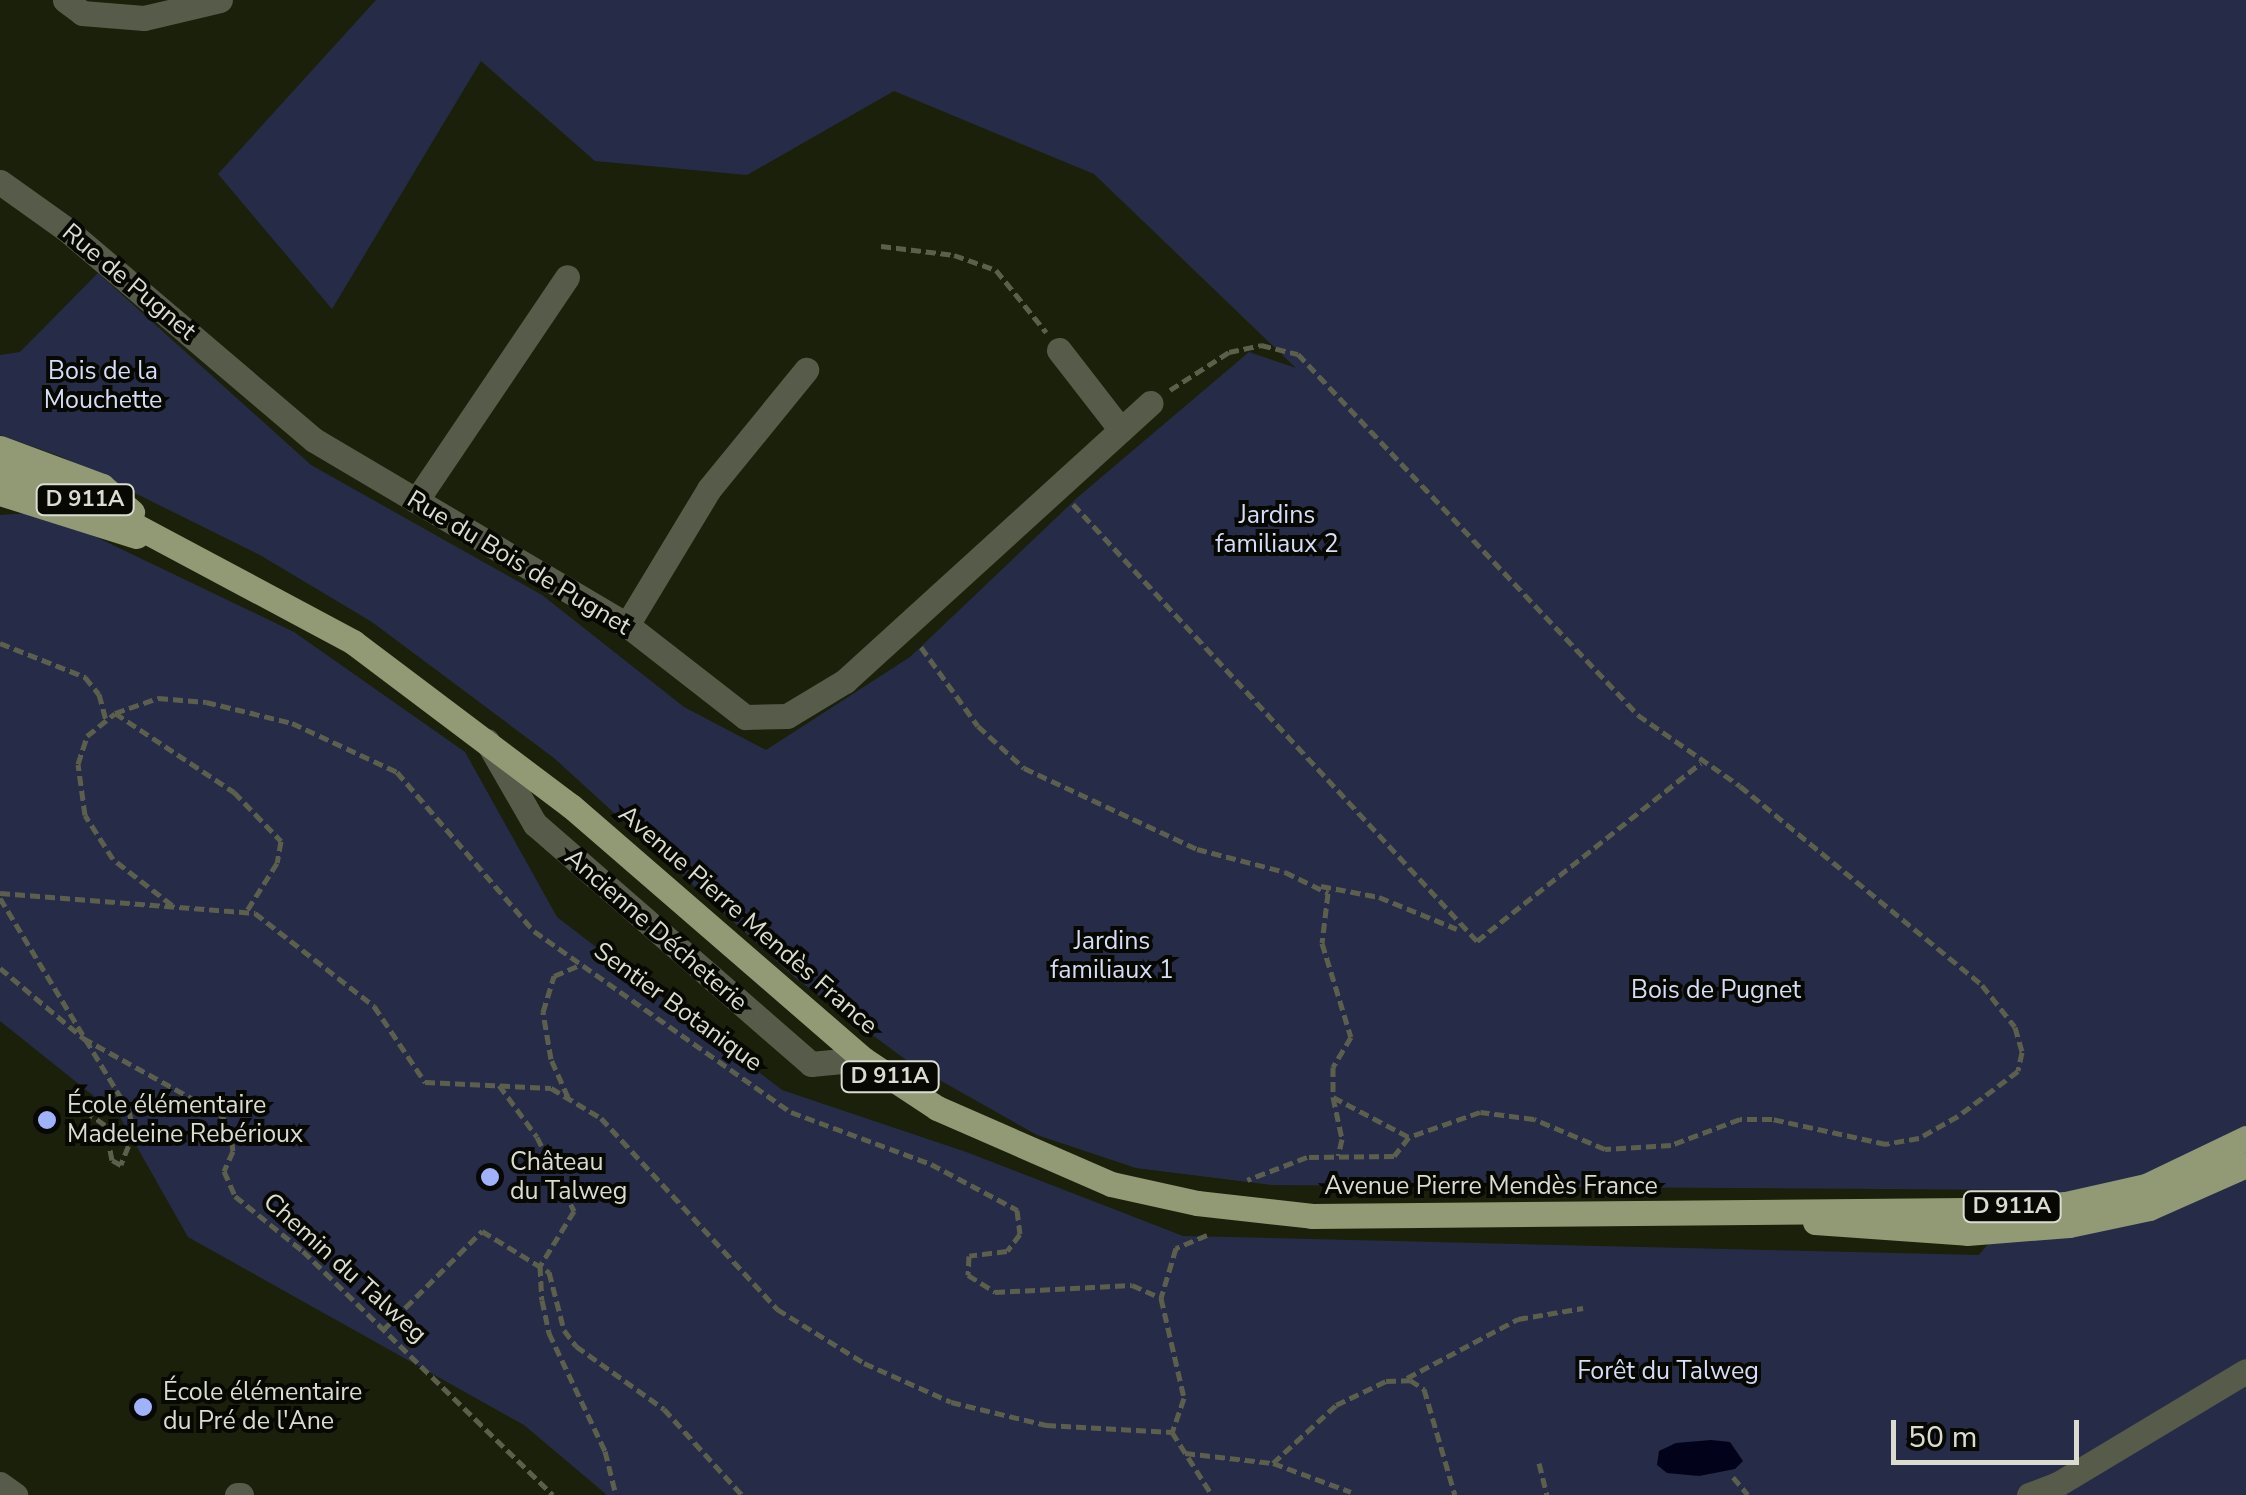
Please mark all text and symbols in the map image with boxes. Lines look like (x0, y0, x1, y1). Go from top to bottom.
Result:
street label: Rue de Pugnet (56, 217, 202, 347)
park label: Bois de la Mouchette (44, 357, 162, 416)
road number: D 911A (35, 483, 135, 517)
street label: Rue du Bois de Pugnet (402, 484, 636, 642)
park label: Jardins familiaux 2 (1215, 501, 1339, 560)
street label: Avenue Pierre Mendès France (612, 799, 884, 1041)
street label: Ancienne Décheterie (559, 843, 753, 1017)
park label: Jardins familiaux 1 (1050, 927, 1174, 986)
street label: Sentier Botanique (588, 936, 768, 1078)
park label: Bois de Pugnet (1631, 975, 1801, 1005)
road number: D 911A (840, 1060, 940, 1094)
place label: École élémentaire Madeleine Rebérioux (67, 1091, 303, 1150)
marker: École élémentaire Madeleine Rebérioux (36, 1109, 58, 1131)
place label: Château du Talweg (510, 1148, 627, 1207)
marker: Château du Talweg (479, 1166, 501, 1188)
street label: Avenue Pierre Mendès France (1324, 1171, 1658, 1201)
street label: Chemin du Talweg (257, 1187, 433, 1349)
road number: D 911A (1962, 1190, 2062, 1224)
park label: Forêt du Talweg (1577, 1356, 1759, 1386)
place label: École élémentaire du Pré de l'Ane (163, 1378, 362, 1437)
marker: École élémentaire du Pré de l'Ane (132, 1396, 154, 1418)
scale bar (1896, 1400, 2084, 1462)
text: 50 m (1908, 1417, 1977, 1458)

